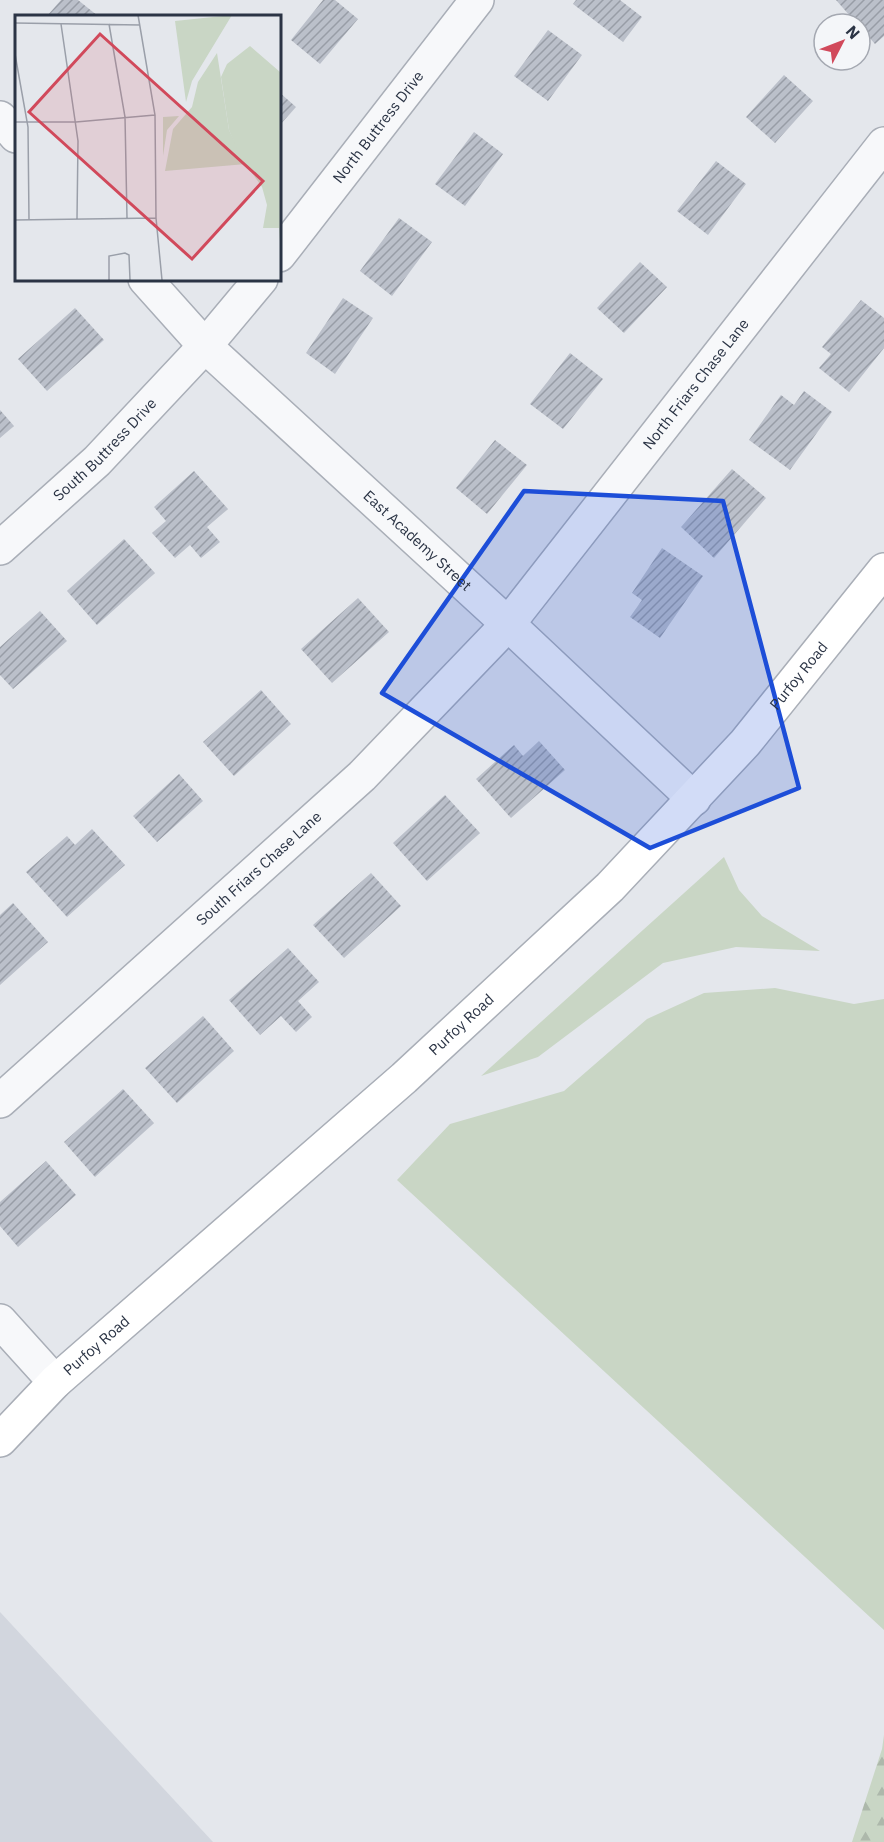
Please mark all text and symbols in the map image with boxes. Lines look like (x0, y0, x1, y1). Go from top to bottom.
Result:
north arrow (812, 12, 872, 72)
inset map (15, 15, 280, 280)
text: N (842, 21, 864, 43)
street label: North Buttress Drive (328, 67, 428, 187)
street label: North Friars Chase Lane (638, 315, 753, 453)
street label: South Buttress Drive (49, 394, 160, 505)
street label: East Academy Street (360, 486, 476, 595)
street label: Purfoy Road (765, 638, 831, 714)
street label: South Friars Chase Lane (192, 807, 325, 929)
street label: Purfoy Road (425, 990, 498, 1059)
street label: Purfoy Road (59, 1311, 133, 1380)

